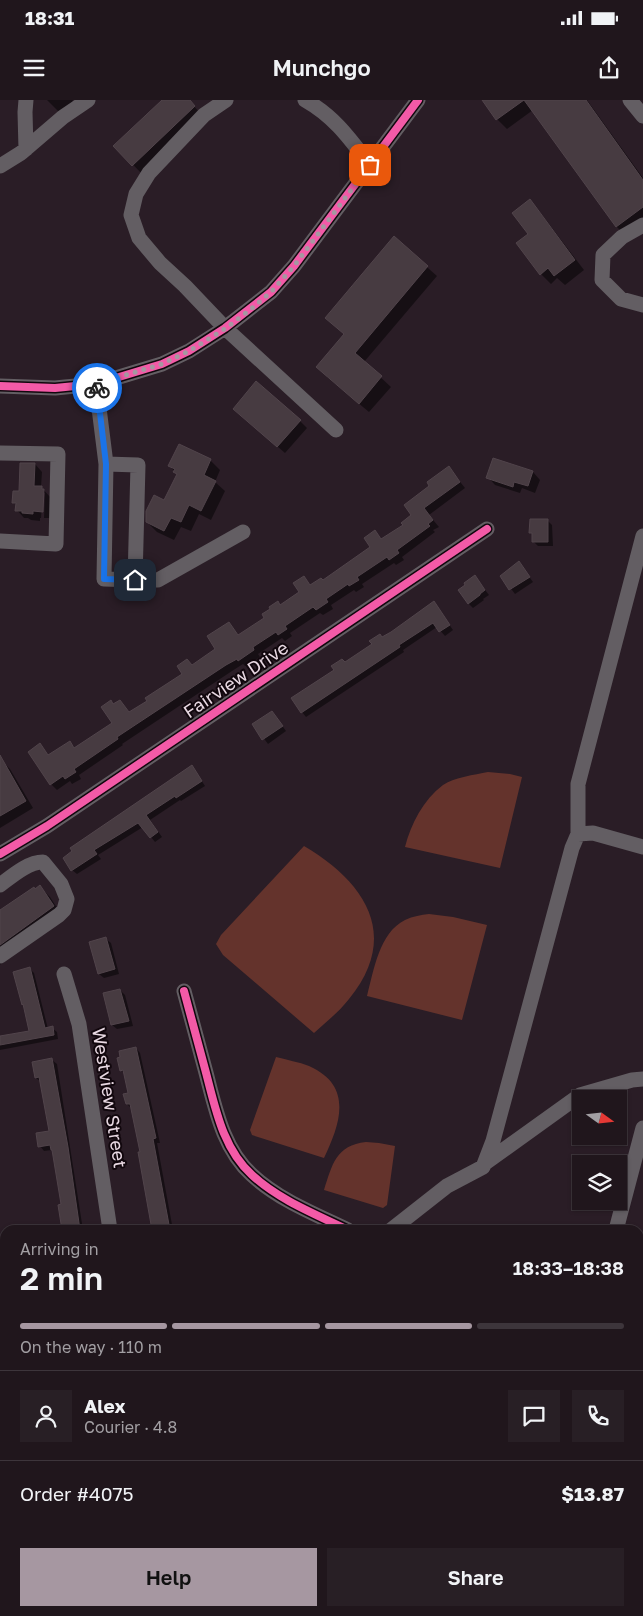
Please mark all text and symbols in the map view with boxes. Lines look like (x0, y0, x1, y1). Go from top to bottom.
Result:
text: 18:31 (25, 6, 74, 29)
icon: menu (20, 54, 48, 82)
text: Munchgo (272, 54, 371, 81)
icon: share (595, 54, 623, 82)
pin (349, 144, 391, 186)
icon: bag (356, 151, 384, 179)
courier (72, 363, 122, 413)
icon: bike (83, 374, 111, 402)
pin (114, 559, 156, 601)
icon: home (121, 566, 149, 594)
street label: Fairview Drive (179, 636, 292, 722)
street label: Westview Street (88, 1026, 132, 1170)
north arrow (572, 1090, 628, 1145)
map controls (572, 1090, 627, 1210)
button: layers (572, 1155, 627, 1210)
text: Arriving in (20, 1239, 99, 1259)
text: 18:33–18:38 (513, 1256, 624, 1279)
text: 2 min (20, 1259, 103, 1297)
text: On the way · 110 m (20, 1337, 162, 1357)
button: person (20, 1390, 72, 1442)
button: chat (508, 1390, 560, 1442)
button: phone (572, 1390, 624, 1442)
text: Alex (84, 1394, 125, 1417)
text: Courier · 4.8 (84, 1417, 177, 1437)
text: Order #4075 (20, 1482, 134, 1505)
text: $13.87 (561, 1482, 624, 1505)
button: Help (20, 1548, 317, 1606)
button: Share (327, 1548, 624, 1606)

